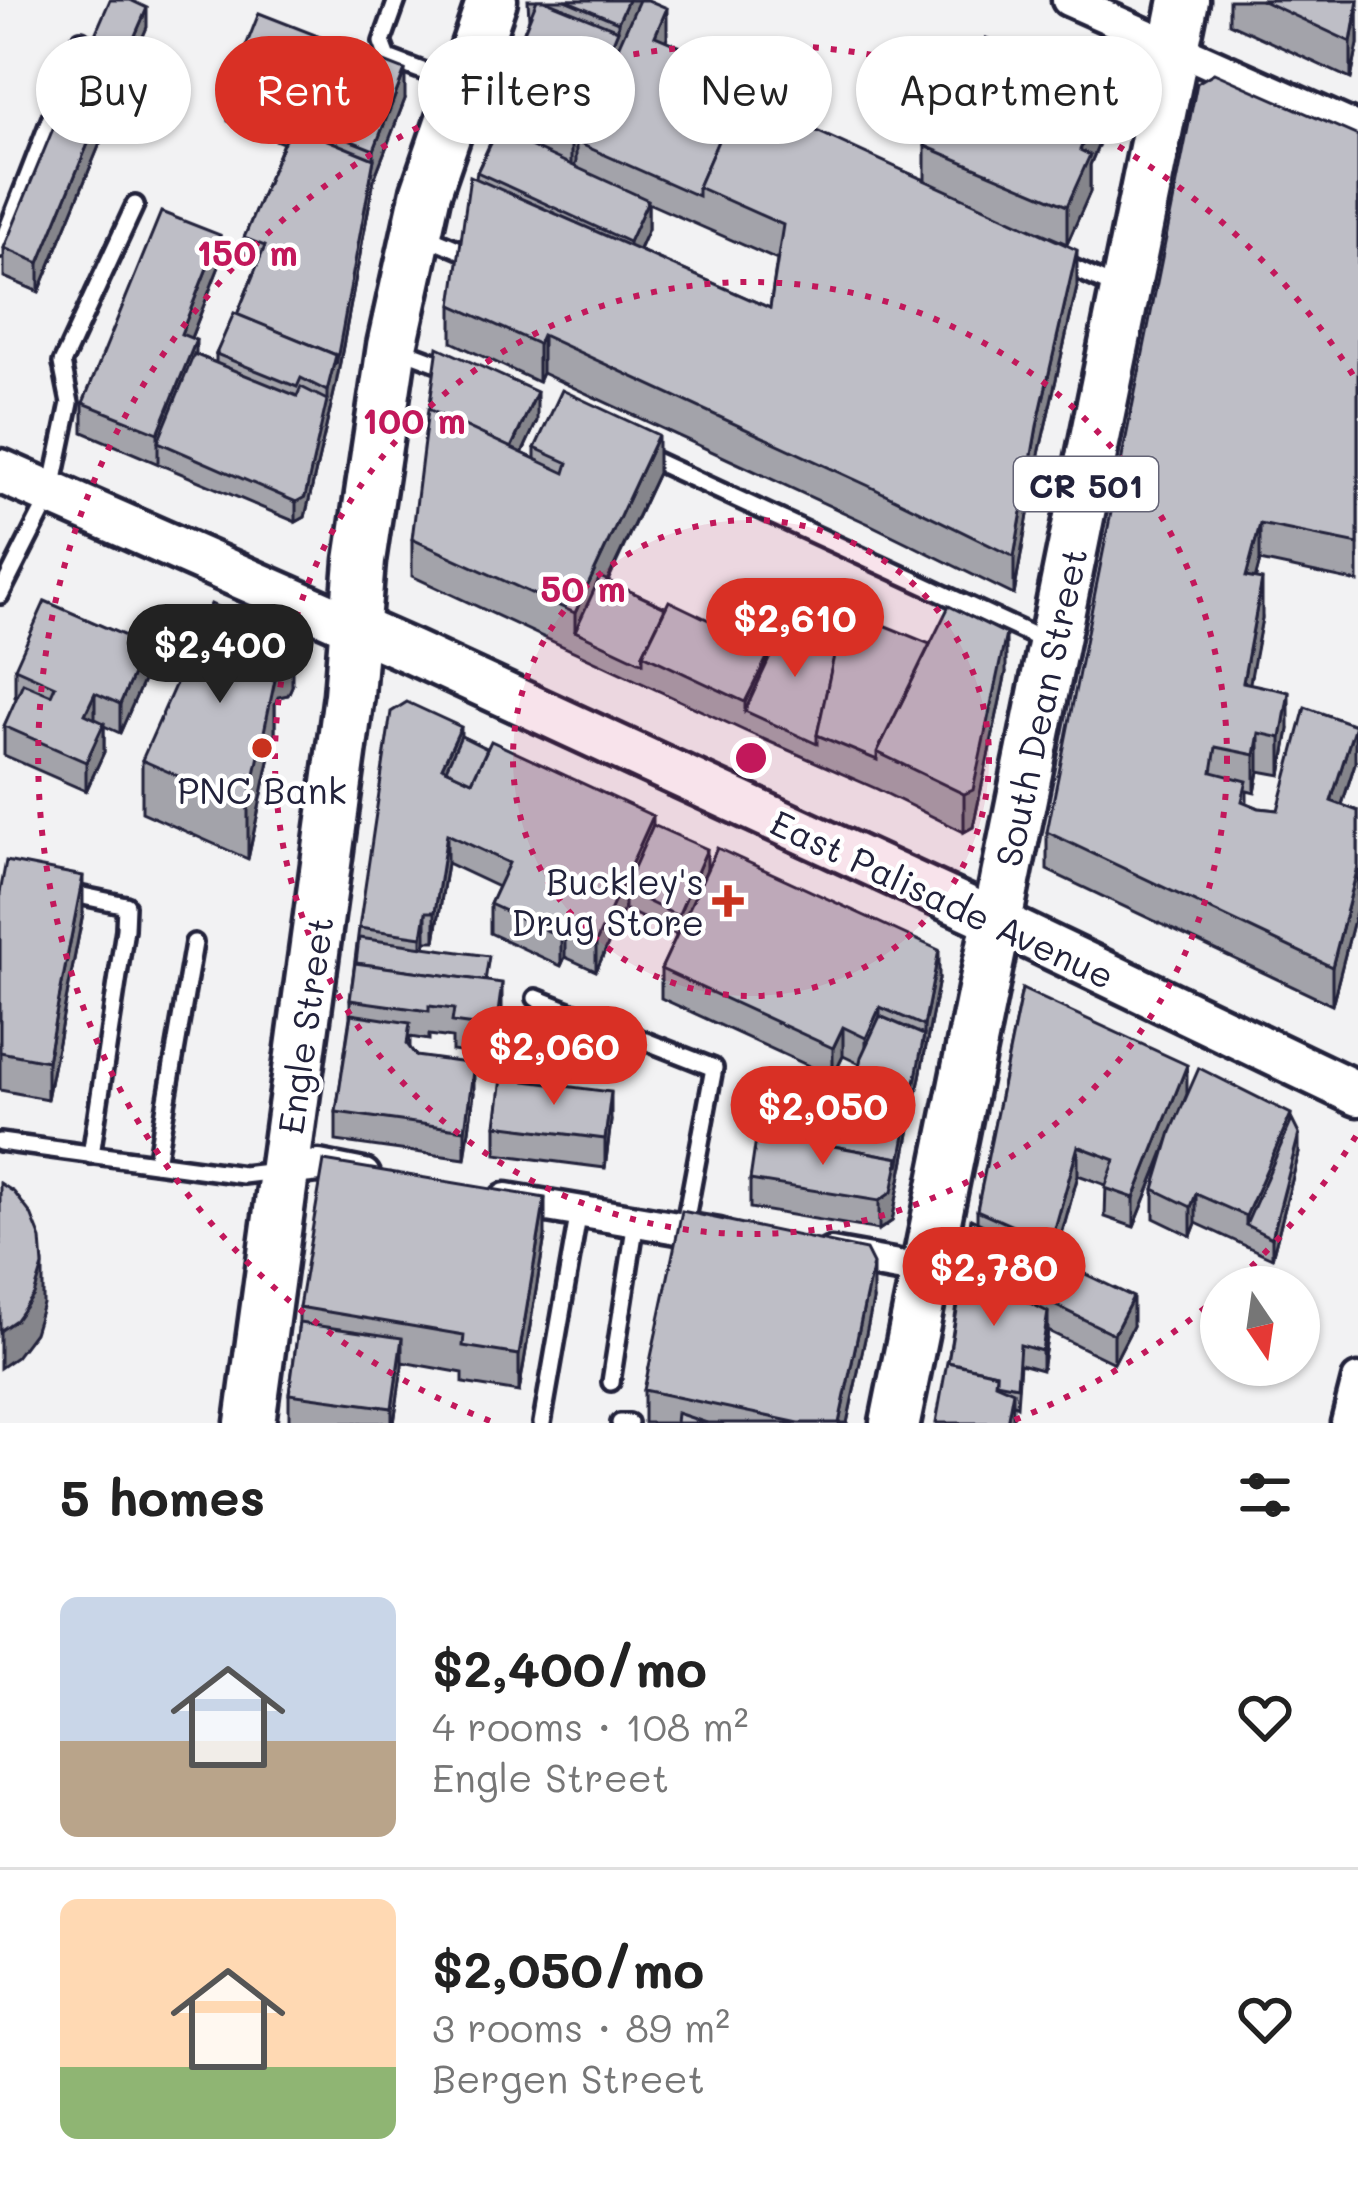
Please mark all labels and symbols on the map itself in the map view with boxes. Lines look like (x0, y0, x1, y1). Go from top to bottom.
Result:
text: 150 m (196, 228, 298, 275)
text: 100 m (362, 396, 466, 443)
road number: CR 501 (1014, 457, 1158, 511)
street label: South Dean Street (983, 543, 1097, 871)
text: 50 m (540, 564, 626, 611)
pin: $2,610 (697, 578, 893, 680)
pin: $2,400 (122, 604, 318, 706)
marker: PNC Bank (249, 735, 275, 761)
centre of rings (730, 737, 772, 779)
place label: PNC Bank (177, 766, 347, 813)
street label: East Palisade Avenue (764, 798, 1122, 998)
place label: Buckley's Drug Store (511, 857, 704, 945)
marker: Buckley's Drug Store (715, 888, 741, 914)
street label: Engle Street (265, 913, 343, 1137)
pin: $2,060 (456, 1006, 652, 1108)
pin: $2,050 (725, 1066, 921, 1168)
pin: $2,780 (896, 1227, 1092, 1329)
north arrow (1200, 1266, 1320, 1386)

